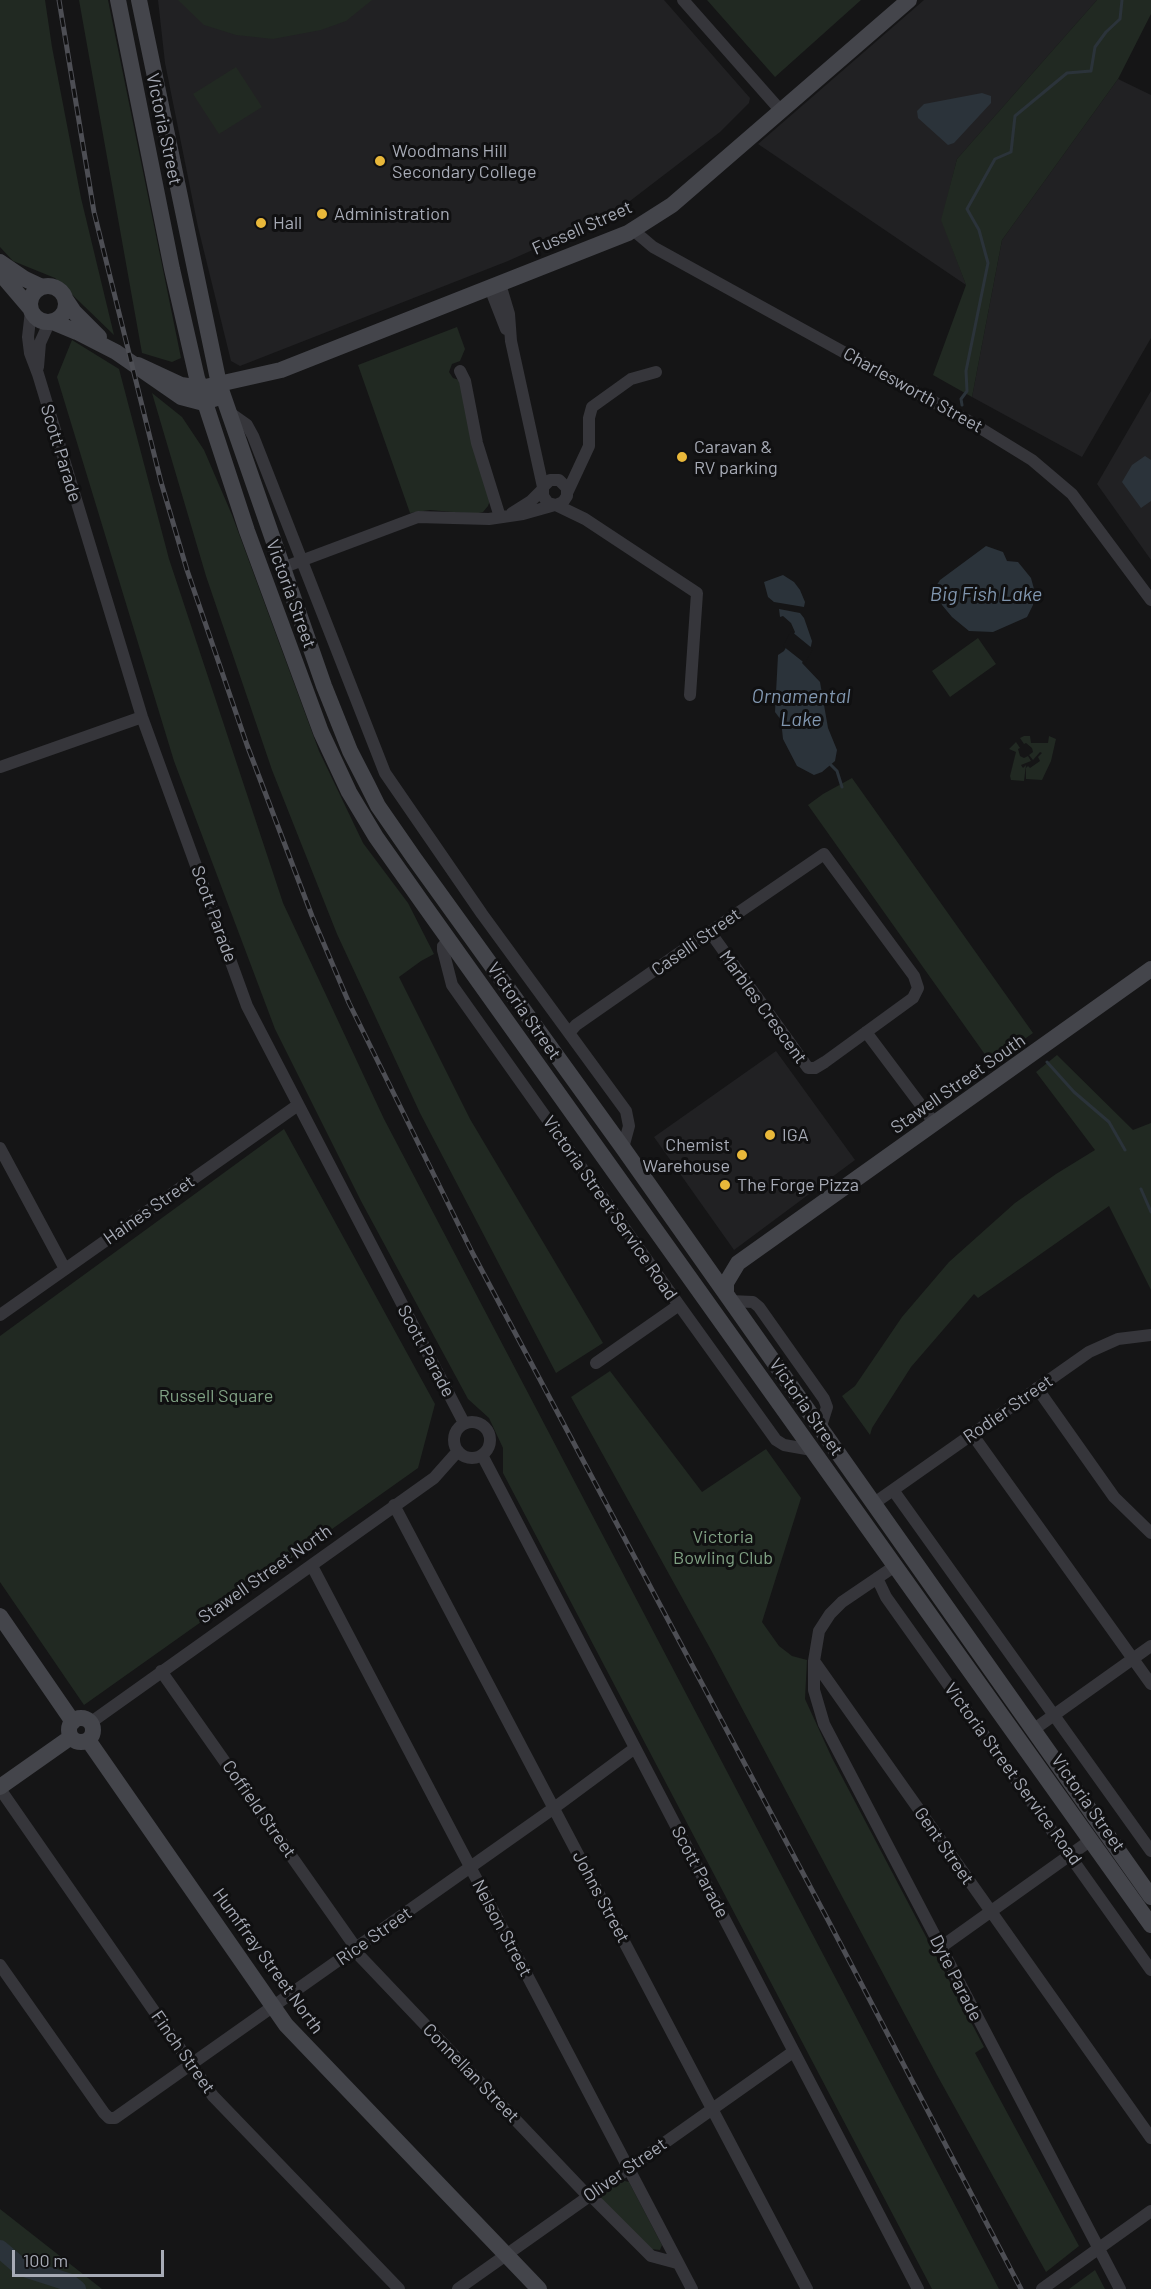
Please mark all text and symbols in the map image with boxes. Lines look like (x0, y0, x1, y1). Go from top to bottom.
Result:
street label: Victoria Street (142, 71, 186, 187)
place label: Woodmans Hill Secondary College (392, 140, 537, 182)
marker: Woodmans Hill Secondary College (373, 154, 387, 168)
street label: Fussell Street (529, 196, 635, 260)
place label: Administration (334, 203, 450, 225)
marker: Administration (315, 207, 329, 221)
place label: Hall (273, 212, 302, 234)
marker: Hall (254, 216, 268, 230)
street label: Charlesworth Street (839, 343, 987, 437)
street label: Scott Parade (36, 401, 86, 505)
place label: Caravan & RV parking (694, 436, 778, 478)
marker: Caravan & RV parking (675, 450, 689, 464)
street label: Victoria Street (261, 537, 321, 651)
water label: Big Fish Lake (930, 582, 1042, 606)
water label: Ornamental Lake (752, 684, 850, 731)
street label: Scott Parade (187, 863, 241, 965)
street label: Caselli Street (647, 903, 745, 981)
street label: Marbles Crescent (715, 946, 811, 1068)
street label: Victoria Street (483, 958, 565, 1064)
street label: Stawell Street South (887, 1029, 1029, 1139)
street label: Victoria Street Service Road (538, 1112, 682, 1304)
place label: IGA (782, 1124, 809, 1146)
marker: IGA (763, 1128, 777, 1142)
place label: Chemist Warehouse (643, 1134, 730, 1176)
marker: Chemist Warehouse (735, 1148, 749, 1162)
street label: Haines Street (99, 1171, 199, 1249)
place label: The Forge Pizza (737, 1174, 859, 1196)
marker: The Forge Pizza (718, 1178, 732, 1192)
street label: Scott Parade (393, 1301, 459, 1401)
street label: Victoria Street (765, 1354, 847, 1460)
street label: Rodier Street (959, 1370, 1057, 1448)
park label: Russell Square (159, 1385, 273, 1407)
street label: Stawell Street North (194, 1520, 336, 1628)
park label: Victoria Bowling Club (673, 1526, 773, 1568)
street label: Victoria Street Service Road (940, 1679, 1086, 1869)
street label: Victoria Street (1047, 1750, 1129, 1856)
street label: Coffield Street (218, 1756, 300, 1862)
street label: Gent Street (909, 1803, 979, 1889)
street label: Scott Parade (667, 1822, 733, 1922)
street label: Johns Street (568, 1847, 634, 1947)
street label: Nelson Street (467, 1876, 537, 1980)
street label: Humffray Street North (208, 1884, 328, 2038)
street label: Rice Street (332, 1902, 416, 1970)
street label: Dyte Parade (925, 1931, 987, 2025)
street label: Finch Street (147, 2006, 219, 2098)
street label: Connellan Street (418, 2019, 524, 2127)
street label: Oliver Street (579, 2133, 671, 2207)
scale bar (15, 2238, 166, 2276)
text: 100 m (23, 2249, 68, 2271)

